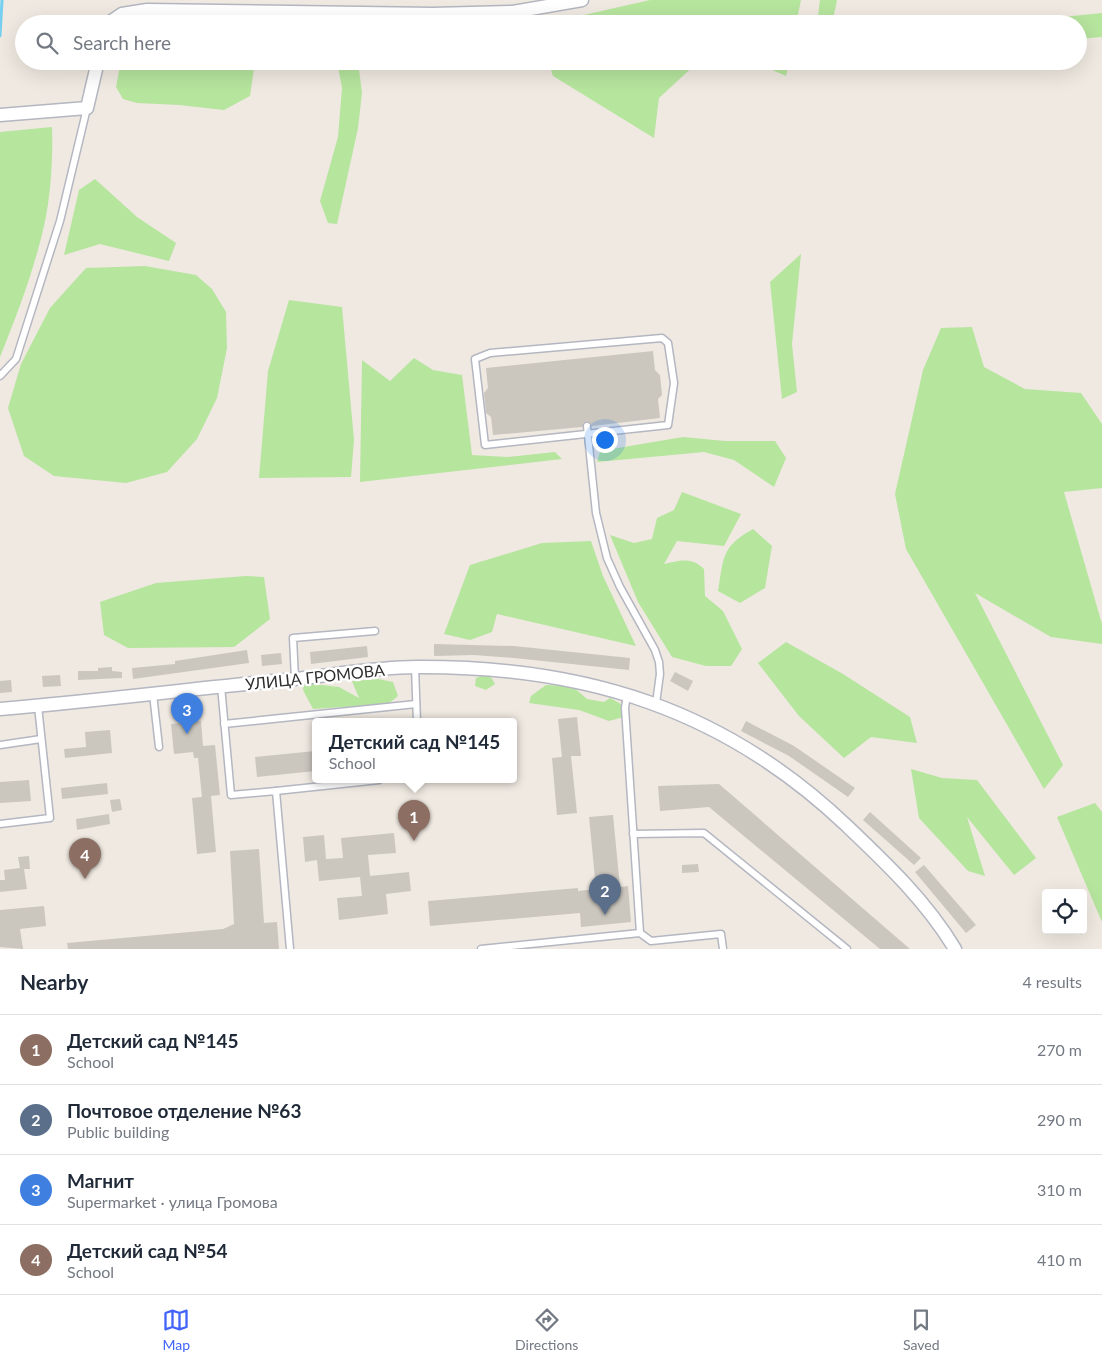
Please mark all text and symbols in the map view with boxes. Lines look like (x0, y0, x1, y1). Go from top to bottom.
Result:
search box (15, 15, 1087, 70)
icon: search (33, 29, 61, 57)
text: Search here (73, 31, 171, 54)
your location (592, 427, 618, 453)
street label: УЛИЦА ГРОМОВА (244, 660, 386, 693)
pin: 3 (171, 693, 203, 734)
popup (312, 718, 517, 783)
text: Детский сад №145 (329, 730, 500, 753)
text: School (329, 753, 376, 772)
pin: 1 (398, 800, 430, 841)
pin: 4 (69, 838, 101, 879)
pin: 2 (589, 874, 621, 915)
map controls (1042, 889, 1087, 934)
button: locate (1042, 889, 1087, 934)
text: Nearby (20, 969, 88, 994)
text: 4 results (1022, 972, 1082, 991)
text: Детский сад №145 (67, 1029, 239, 1052)
text: 1 (31, 1040, 41, 1059)
text: 270 m (1037, 1040, 1082, 1059)
text: School (67, 1052, 114, 1071)
text: Почтовое отделение №63 (67, 1099, 301, 1122)
text: 2 (31, 1110, 41, 1129)
text: 290 m (1037, 1110, 1082, 1129)
text: Public building (67, 1122, 169, 1141)
text: Магнит (67, 1169, 134, 1192)
text: 3 (31, 1180, 41, 1199)
text: 310 m (1037, 1180, 1082, 1199)
text: Supermarket · улица Громова (67, 1192, 278, 1211)
text: Детский сад №54 (67, 1239, 228, 1262)
text: 4 (31, 1250, 41, 1269)
text: 410 m (1037, 1250, 1082, 1269)
text: School (67, 1262, 114, 1281)
tab: Map (162, 1306, 190, 1353)
tab: Directions (515, 1306, 578, 1353)
tab: Saved (903, 1306, 940, 1353)

